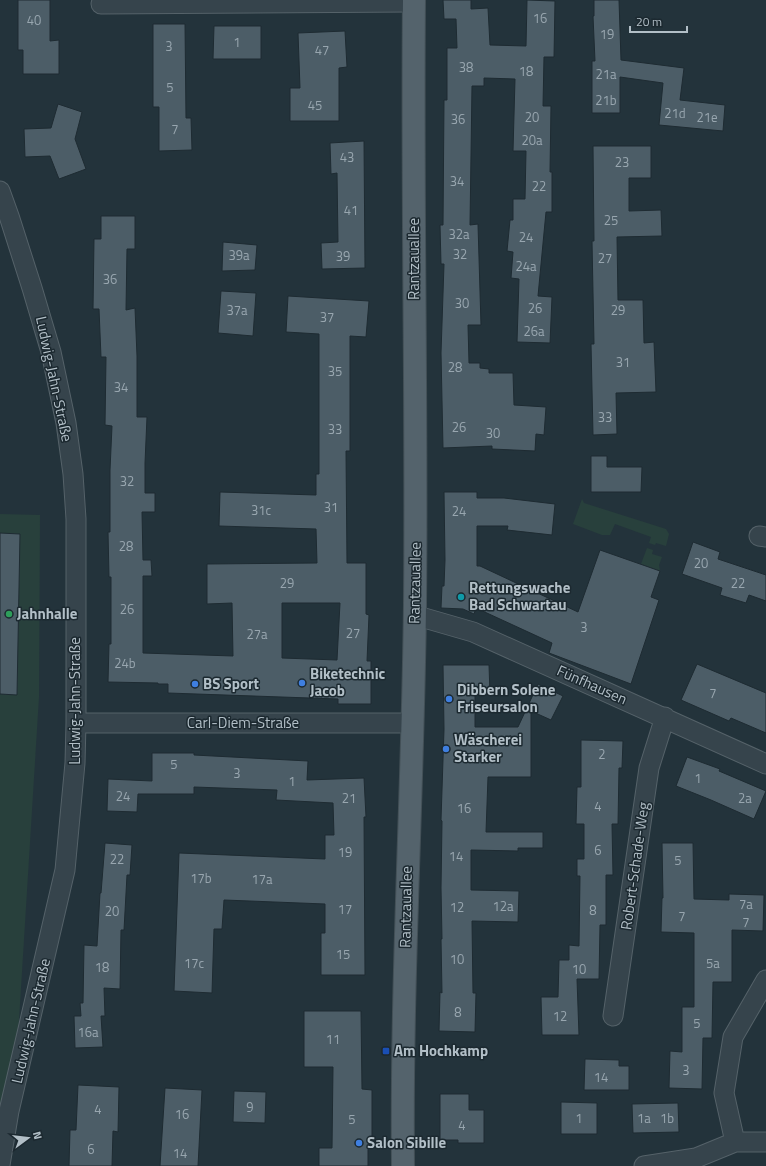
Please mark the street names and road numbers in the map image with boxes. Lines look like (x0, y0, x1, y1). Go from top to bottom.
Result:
street label: Rantzauallee (402, 218, 425, 300)
street label: Ludwig-Jahn-Straße (30, 314, 79, 444)
street label: Rantzauallee (402, 542, 427, 624)
street label: Ludwig-Jahn-Straße (63, 637, 86, 765)
street label: Fünfhausen (553, 659, 631, 710)
street label: Carl-Diem-Straße (187, 711, 299, 734)
street label: Robert-Schade-Weg (614, 800, 655, 931)
street label: Rantzauallee (393, 866, 418, 948)
street label: Ludwig-Jahn-Straße (5, 956, 56, 1086)

